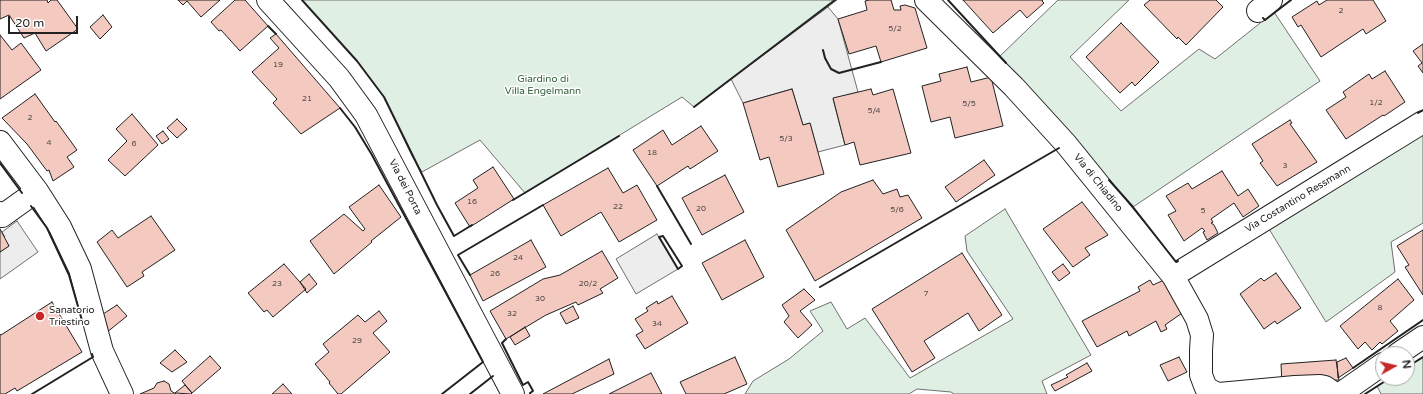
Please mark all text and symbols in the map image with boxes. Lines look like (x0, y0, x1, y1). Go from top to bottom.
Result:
house number: 2 (1338, 6, 1344, 16)
scale bar (10, 8, 80, 34)
text: 20 m (15, 16, 44, 30)
house number: 5/2 (888, 24, 902, 34)
house number: 19 (273, 60, 283, 70)
park label: Giardino di Villa Engelmann (505, 73, 581, 96)
house number: 21 (302, 94, 312, 104)
house number: 1/2 (1369, 98, 1383, 108)
house number: 5/5 (962, 99, 976, 109)
house number: 5/4 (867, 106, 881, 116)
house number: 2 (27, 113, 33, 123)
house number: 5/3 (779, 134, 793, 144)
house number: 4 (46, 138, 52, 148)
house number: 6 (131, 139, 137, 149)
house number: 18 (647, 148, 657, 158)
street label: Via di Chiadino (1071, 152, 1125, 214)
street label: Via dei Porta (386, 157, 424, 217)
house number: 3 (1282, 161, 1288, 171)
street label: Via Costantino Ressmann (1243, 163, 1353, 235)
house number: 16 (467, 197, 477, 207)
house number: 22 (613, 202, 623, 212)
house number: 20 (696, 204, 706, 214)
house number: 5/6 (890, 205, 904, 215)
house number: 5 (1200, 206, 1206, 216)
house number: 24 (513, 253, 523, 263)
house number: 26 (490, 269, 500, 279)
house number: 23 (272, 279, 282, 289)
house number: 20/2 (579, 279, 597, 289)
house number: 7 (923, 289, 929, 299)
house number: 30 (535, 294, 545, 304)
house number: 8 (1377, 303, 1383, 313)
place label: Sanatorio Triestino (49, 304, 95, 328)
house number: 32 (507, 309, 517, 319)
marker: Sanatorio Triestino (34, 310, 46, 322)
house number: 34 (652, 319, 662, 329)
house number: 29 (352, 336, 362, 346)
north arrow (1375, 346, 1415, 386)
text: N (1399, 359, 1413, 370)

